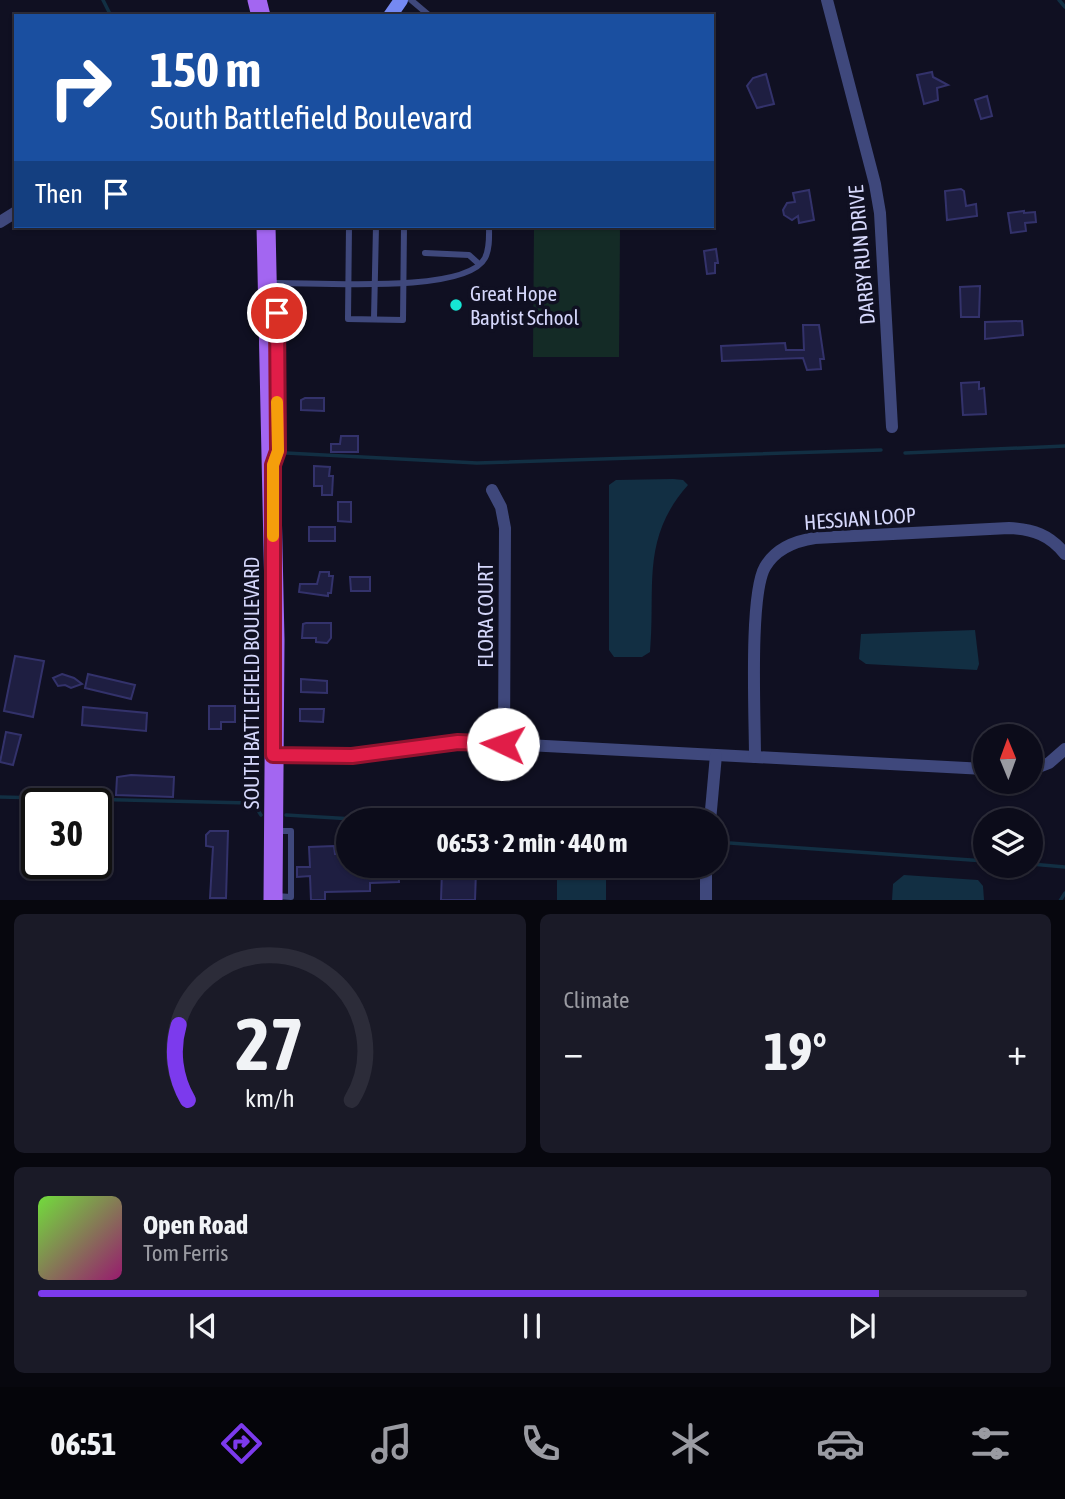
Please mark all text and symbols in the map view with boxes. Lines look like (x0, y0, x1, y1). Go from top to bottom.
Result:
text: 150 m (150, 41, 261, 97)
icon: right (35, 42, 126, 133)
text: South Battlefield Boulevard (150, 99, 473, 136)
icon: arrive (97, 175, 135, 213)
text: Then (35, 179, 83, 209)
street label: DARBY RUN DRIVE (843, 184, 879, 326)
place label: Great Hope Baptist School (470, 281, 579, 329)
pin (247, 283, 307, 343)
icon: arrive (258, 294, 296, 332)
marker: Great Hope Baptist School (448, 297, 464, 313)
street label: HESSIAN LOOP (803, 502, 917, 534)
street label: SOUTH BATTLEFIELD BOULEVARD (239, 557, 263, 809)
street label: FLORA COURT (473, 562, 497, 668)
position arrow (466, 707, 540, 781)
north arrow (973, 724, 1043, 794)
map controls (973, 724, 1043, 878)
speed limit sign: 30 (21, 788, 112, 879)
button: layers (973, 808, 1043, 878)
text: 06:53 · 2 min · 440 m (437, 828, 627, 858)
text: Climate (564, 987, 629, 1013)
text: 27 (236, 1002, 304, 1085)
text: 19° (764, 1021, 827, 1081)
text: − (564, 1030, 583, 1073)
text: + (1007, 1030, 1027, 1073)
text: km/h (245, 1083, 295, 1111)
text: Open Road (143, 1210, 248, 1240)
text: Tom Ferris (143, 1240, 228, 1266)
icon: previous (184, 1307, 222, 1345)
icon: pause (513, 1307, 551, 1345)
icon: next (843, 1307, 881, 1345)
icon: directions (217, 1419, 266, 1468)
icon: music (367, 1419, 416, 1468)
icon: phone (516, 1419, 565, 1468)
icon: climate (666, 1419, 715, 1468)
icon: car (816, 1419, 865, 1468)
icon: filters (966, 1419, 1015, 1468)
text: 06:51 (50, 1425, 116, 1462)

